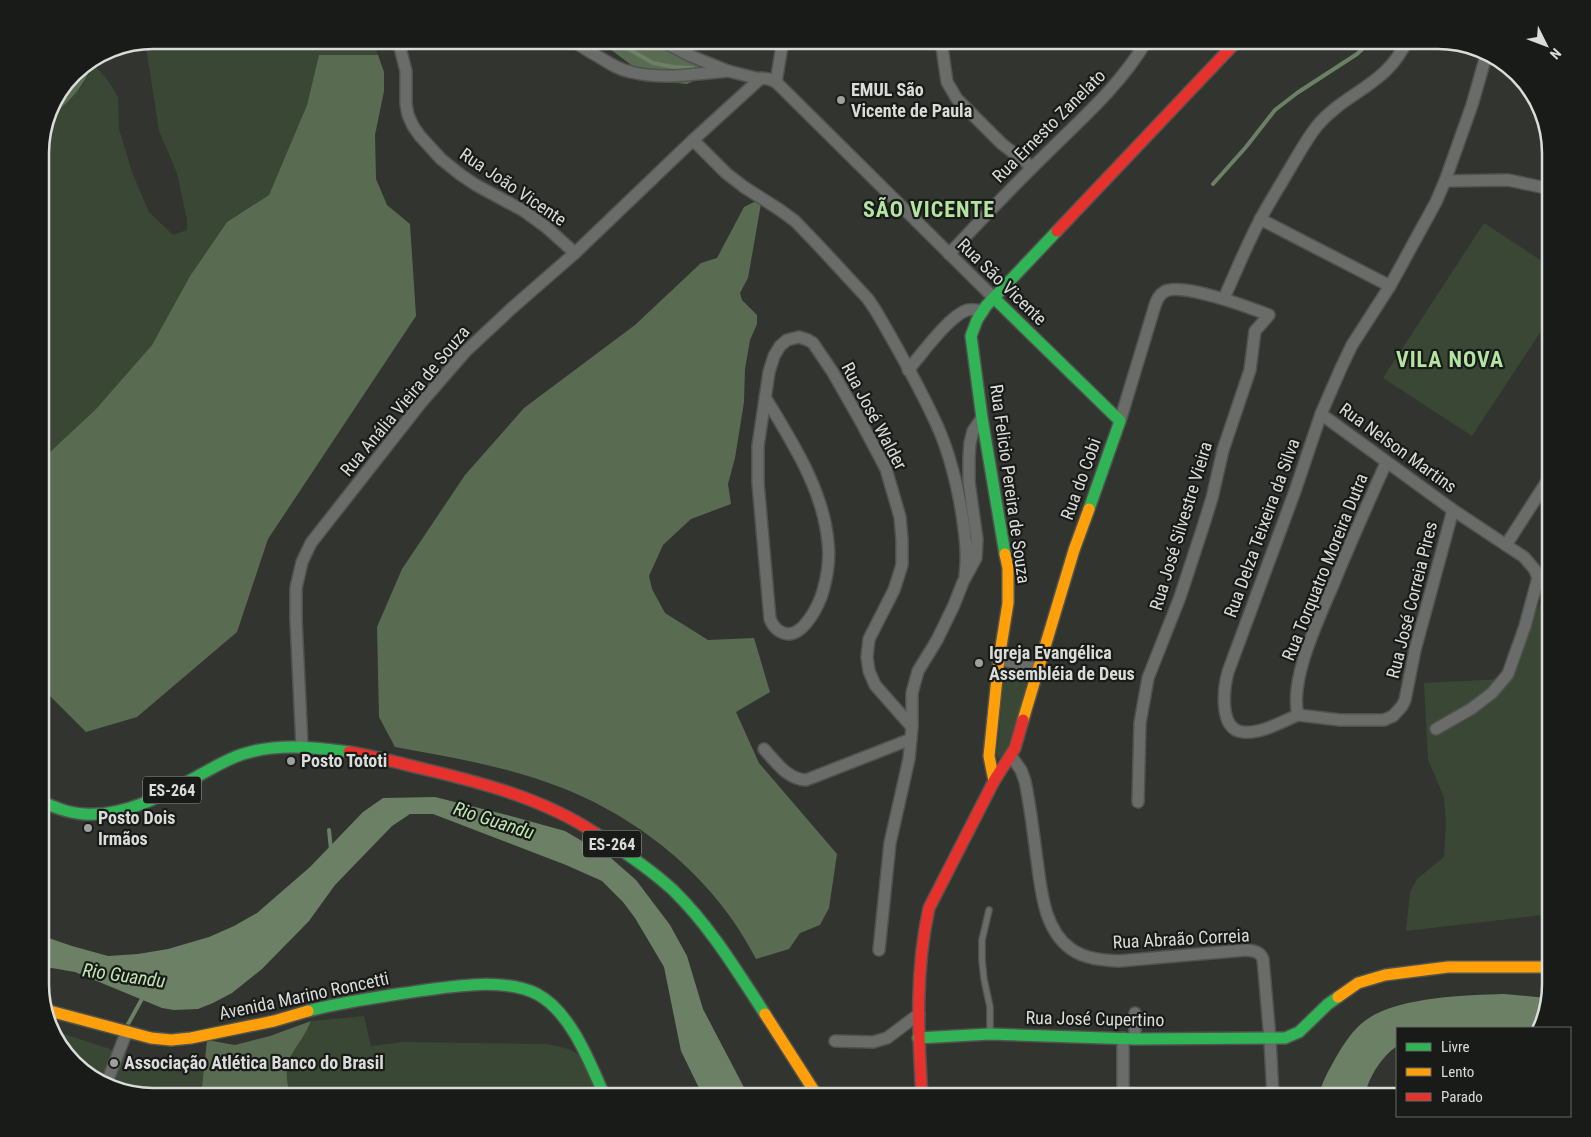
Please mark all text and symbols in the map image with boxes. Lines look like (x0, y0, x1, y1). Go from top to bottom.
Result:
north arrow (1521, 20, 1571, 70)
text: N (1547, 45, 1564, 62)
street label: Rua Ernesto Zanelato (988, 65, 1110, 187)
place label: EMUL São Vicente de Paula (851, 79, 972, 121)
marker: EMUL São Vicente de Paula (835, 94, 847, 106)
street label: Rua João Vicente (456, 143, 571, 230)
district label: SÃO VICENTE (863, 197, 995, 222)
street label: Rua São Vicente (953, 234, 1051, 329)
street label: Rua Anália Vieira de Souza (336, 321, 474, 480)
district label: VILA NOVA (1396, 347, 1504, 372)
street label: Rua José Walder (837, 359, 912, 473)
street label: Rua Felicio Pereira de Souza (986, 383, 1035, 585)
street label: Rua Nelson Martins (1336, 398, 1461, 497)
street label: Rua do Cobi (1056, 435, 1105, 523)
street label: Rua Delza Teixeira da Silva (1219, 435, 1304, 620)
street label: Rua José Silvestre Vieira (1145, 439, 1216, 613)
street label: Rua Torquatro Moreira Dutra (1277, 470, 1372, 664)
street label: Rua José Correia Pires (1382, 519, 1441, 681)
place label: Igreja Evangélica Assembléia de Deus (989, 642, 1135, 684)
marker: Igreja Evangélica Assembléia de Deus (973, 657, 985, 669)
place label: Posto Tototi (301, 750, 387, 771)
marker: Posto Tototi (285, 755, 297, 767)
road number: ES-264 (143, 776, 201, 804)
water label: Rio Guandu (451, 797, 537, 844)
place label: Posto Dois Irmãos (98, 807, 175, 849)
marker: Posto Dois Irmãos (82, 822, 94, 834)
road number: ES-264 (583, 831, 641, 858)
street label: Rua Abraão Correia (1112, 924, 1250, 953)
water label: Rio Guandu (81, 958, 167, 993)
street label: Avenida Marino Roncetti (217, 967, 391, 1024)
street label: Rua José Cupertino (1025, 1007, 1165, 1030)
legend (1396, 1027, 1571, 1117)
text: Livre (1441, 1038, 1469, 1056)
place label: Associação Atlética Banco do Brasil (124, 1052, 384, 1073)
marker: Associação Atlética Banco do Brasil (108, 1057, 120, 1069)
text: Lento (1441, 1063, 1474, 1081)
text: Parado (1441, 1088, 1483, 1106)

